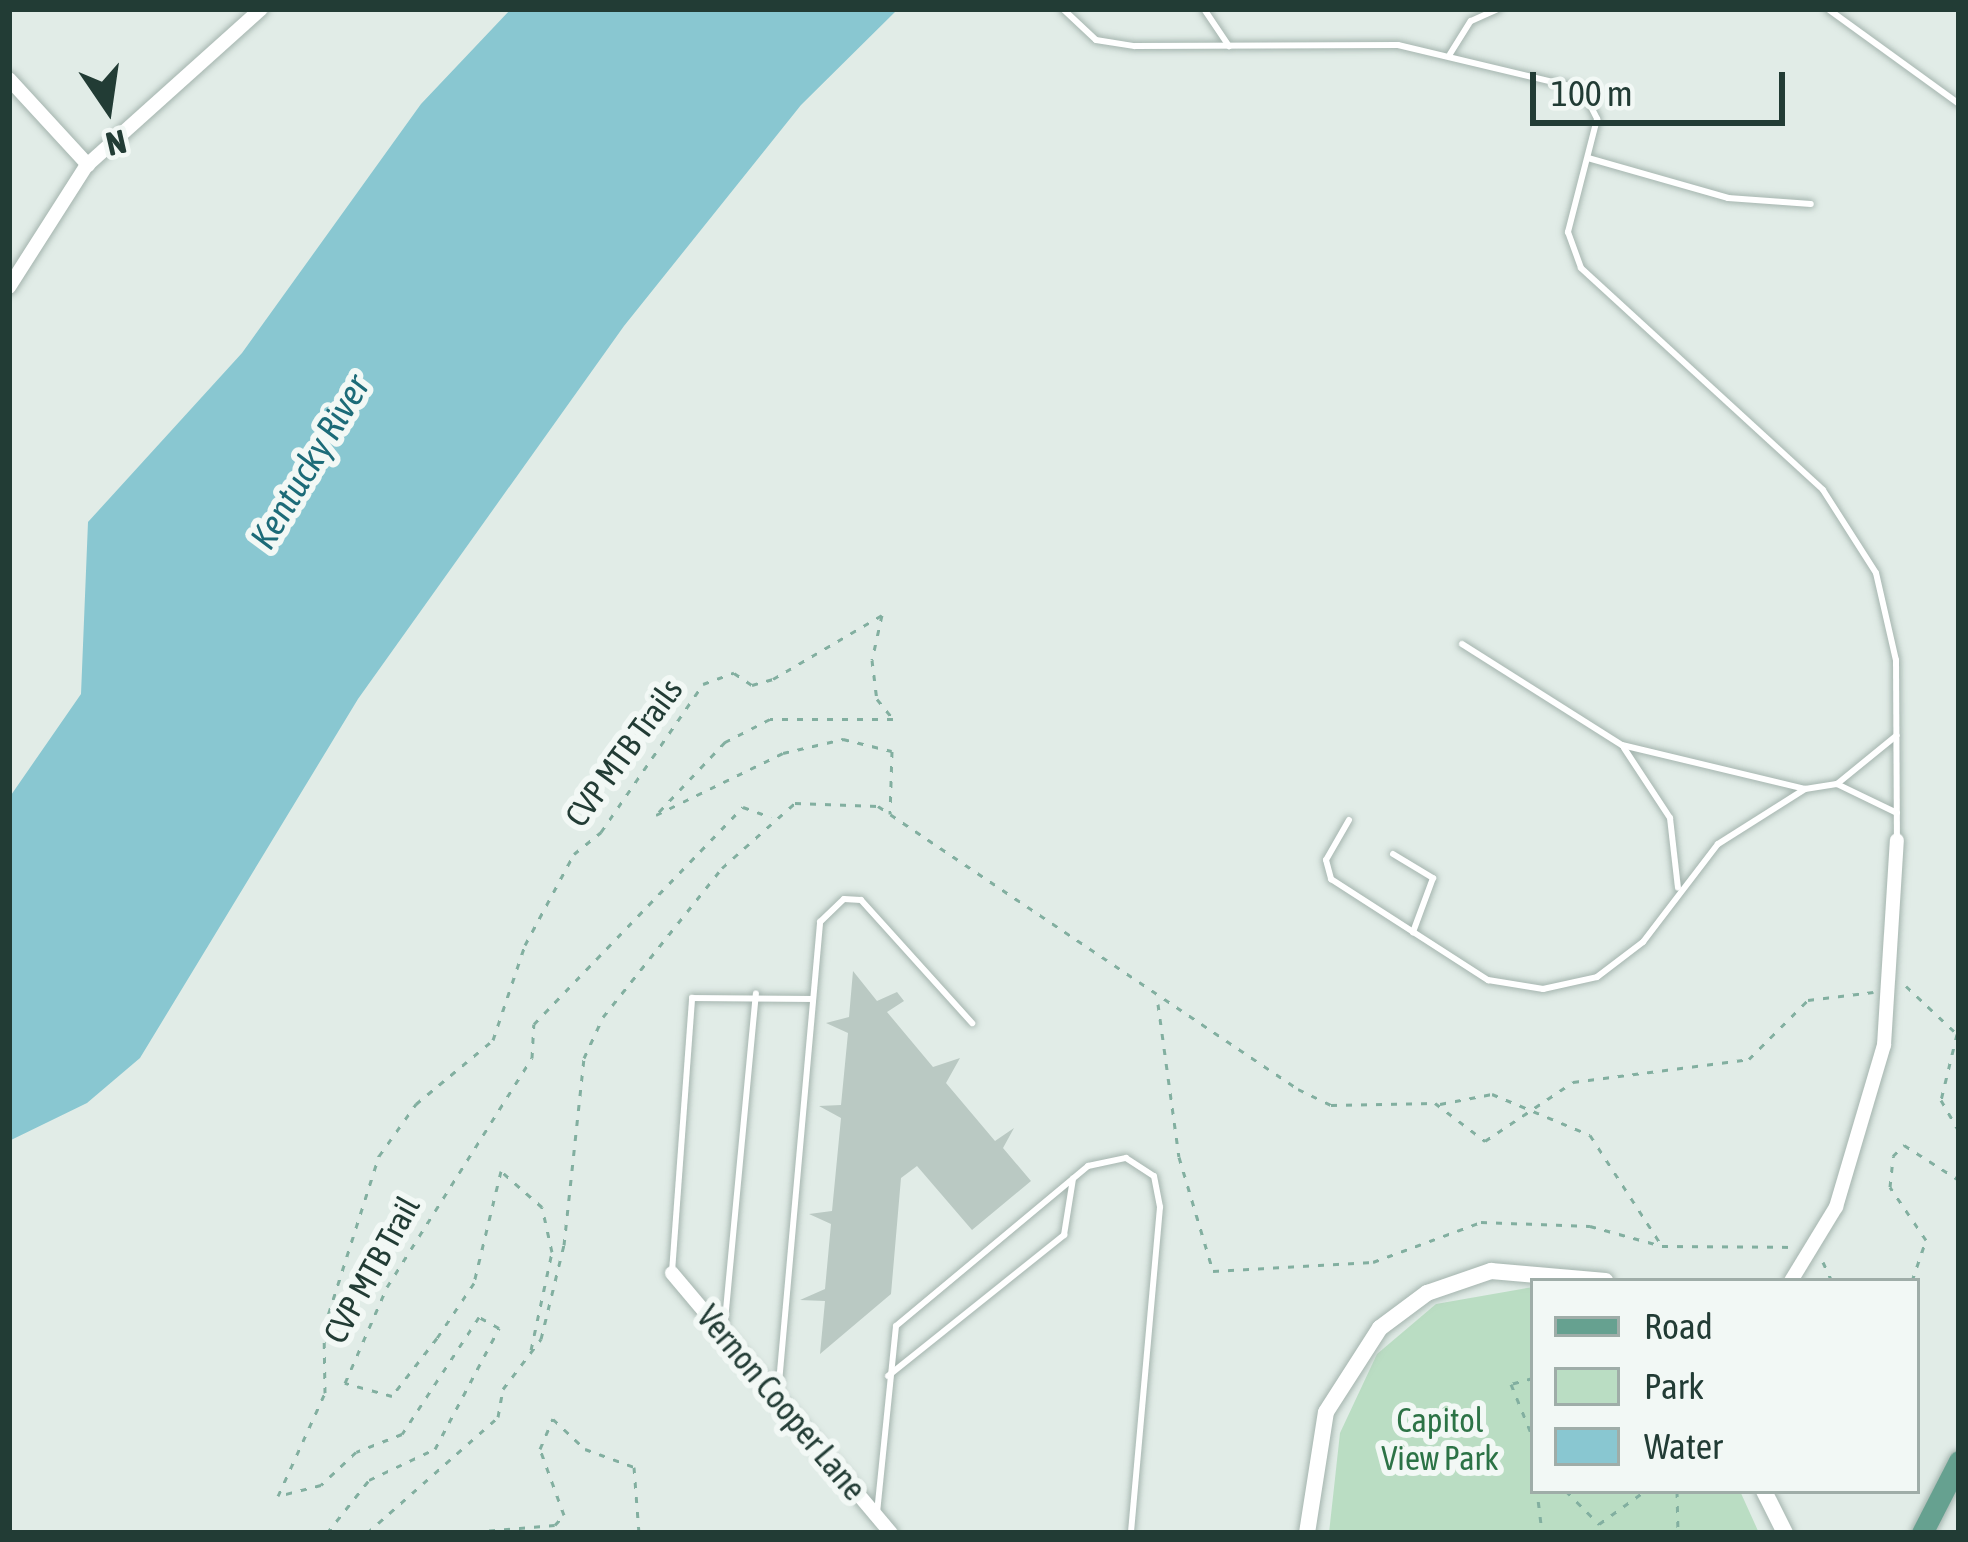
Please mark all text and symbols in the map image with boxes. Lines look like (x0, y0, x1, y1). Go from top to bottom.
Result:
north arrow (48, 48, 168, 168)
scale bar (1536, 48, 1791, 122)
text: 100 m (1551, 72, 1633, 114)
text: N (102, 122, 130, 164)
water label: Kentucky River (241, 367, 379, 557)
street label: CVP MTB Trails (557, 671, 691, 835)
street label: CVP MTB Trail (315, 1190, 429, 1350)
legend (1530, 1278, 1920, 1494)
street label: Vernon Cooper Lane (688, 1298, 874, 1508)
text: Road (1644, 1305, 1713, 1347)
text: Park (1644, 1365, 1704, 1407)
park label: Capitol View Park (1381, 1401, 1499, 1479)
text: Water (1644, 1425, 1723, 1467)

